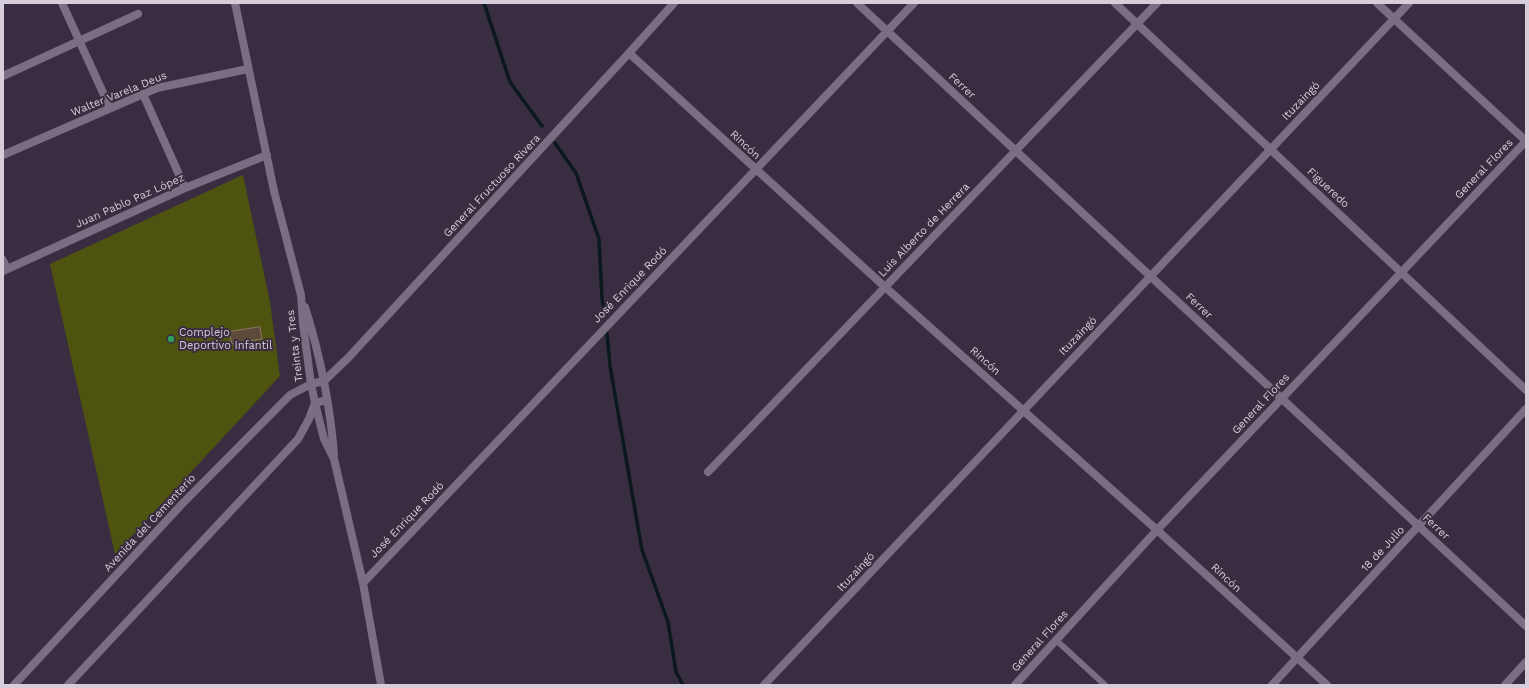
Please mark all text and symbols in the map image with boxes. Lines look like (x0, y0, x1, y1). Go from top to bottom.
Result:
street label: Walter Varela Deus (69, 69, 169, 119)
street label: Ferrer (946, 70, 978, 102)
street label: Ituzaingó (1279, 79, 1323, 123)
street label: Rincón (727, 128, 763, 162)
street label: General Fructuoso Rivera (441, 132, 543, 240)
street label: General Flores (1452, 136, 1516, 202)
street label: Figueredo (1304, 165, 1352, 211)
street label: Juan Pablo Paz López (73, 171, 187, 231)
street label: Luis Alberto de Herrera (876, 180, 972, 280)
street label: José Enrique Rodó (590, 244, 670, 326)
street label: Ferrer (1183, 290, 1215, 322)
street label: Treinta y Tres (284, 309, 306, 383)
street label: Ituzaingó (1056, 314, 1100, 358)
place label: Complejo Deportivo Infantil (179, 326, 272, 352)
marker: Complejo Deportivo Infantil (166, 334, 176, 344)
street label: Rincón (967, 344, 1003, 378)
street label: General Flores (1229, 371, 1293, 437)
street label: Avenida del Cementerio (101, 472, 199, 574)
street label: José Enrique Rodó (367, 479, 447, 561)
street label: Ferrer (1420, 511, 1452, 543)
street label: 18 de Julio (1359, 523, 1407, 575)
street label: Ituzaingó (834, 550, 878, 594)
street label: Rincón (1208, 561, 1244, 595)
street label: General Flores (1009, 607, 1071, 675)

